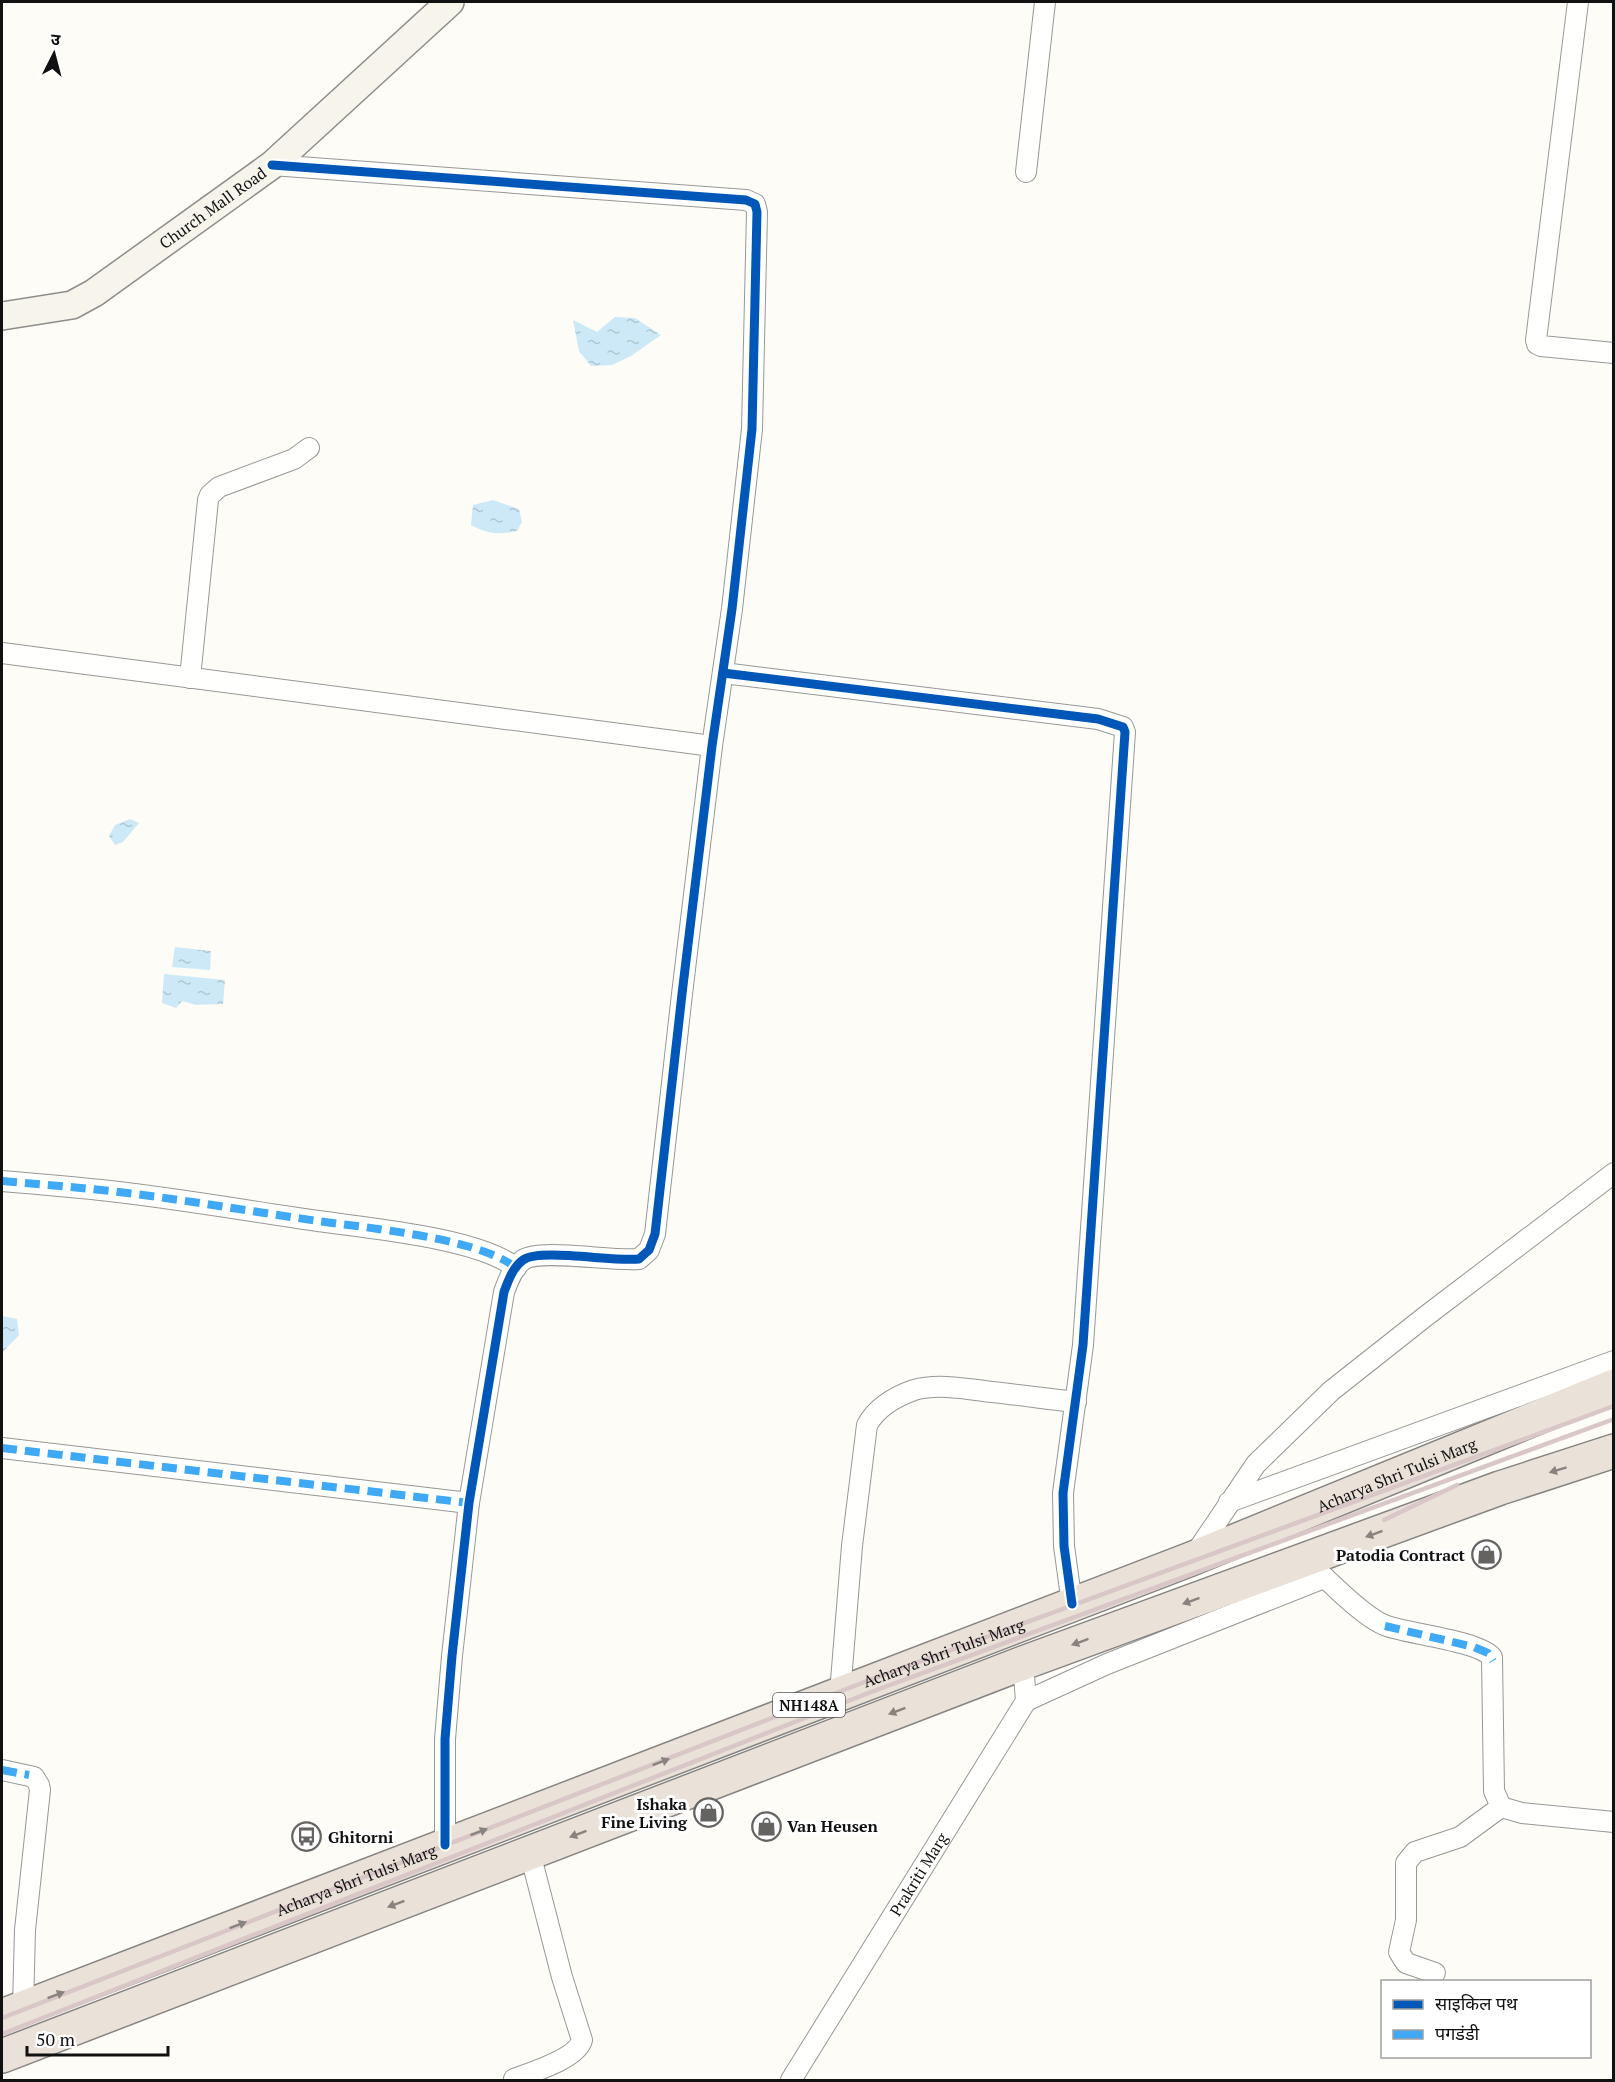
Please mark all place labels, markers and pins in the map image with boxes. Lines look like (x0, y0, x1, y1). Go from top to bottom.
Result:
shop icon: Patodia Contract (1470, 1539, 1502, 1571)
place label: Patodia Contract (1336, 1544, 1466, 1566)
place label: Ishaka Fine Living (601, 1793, 688, 1833)
shop icon: Ishaka Fine Living (692, 1797, 724, 1829)
shop icon: Van Heusen (750, 1810, 782, 1842)
place label: Van Heusen (787, 1815, 879, 1837)
bus stop icon: Ghitorni (291, 1821, 323, 1853)
place label: Ghitorni (328, 1826, 393, 1848)

